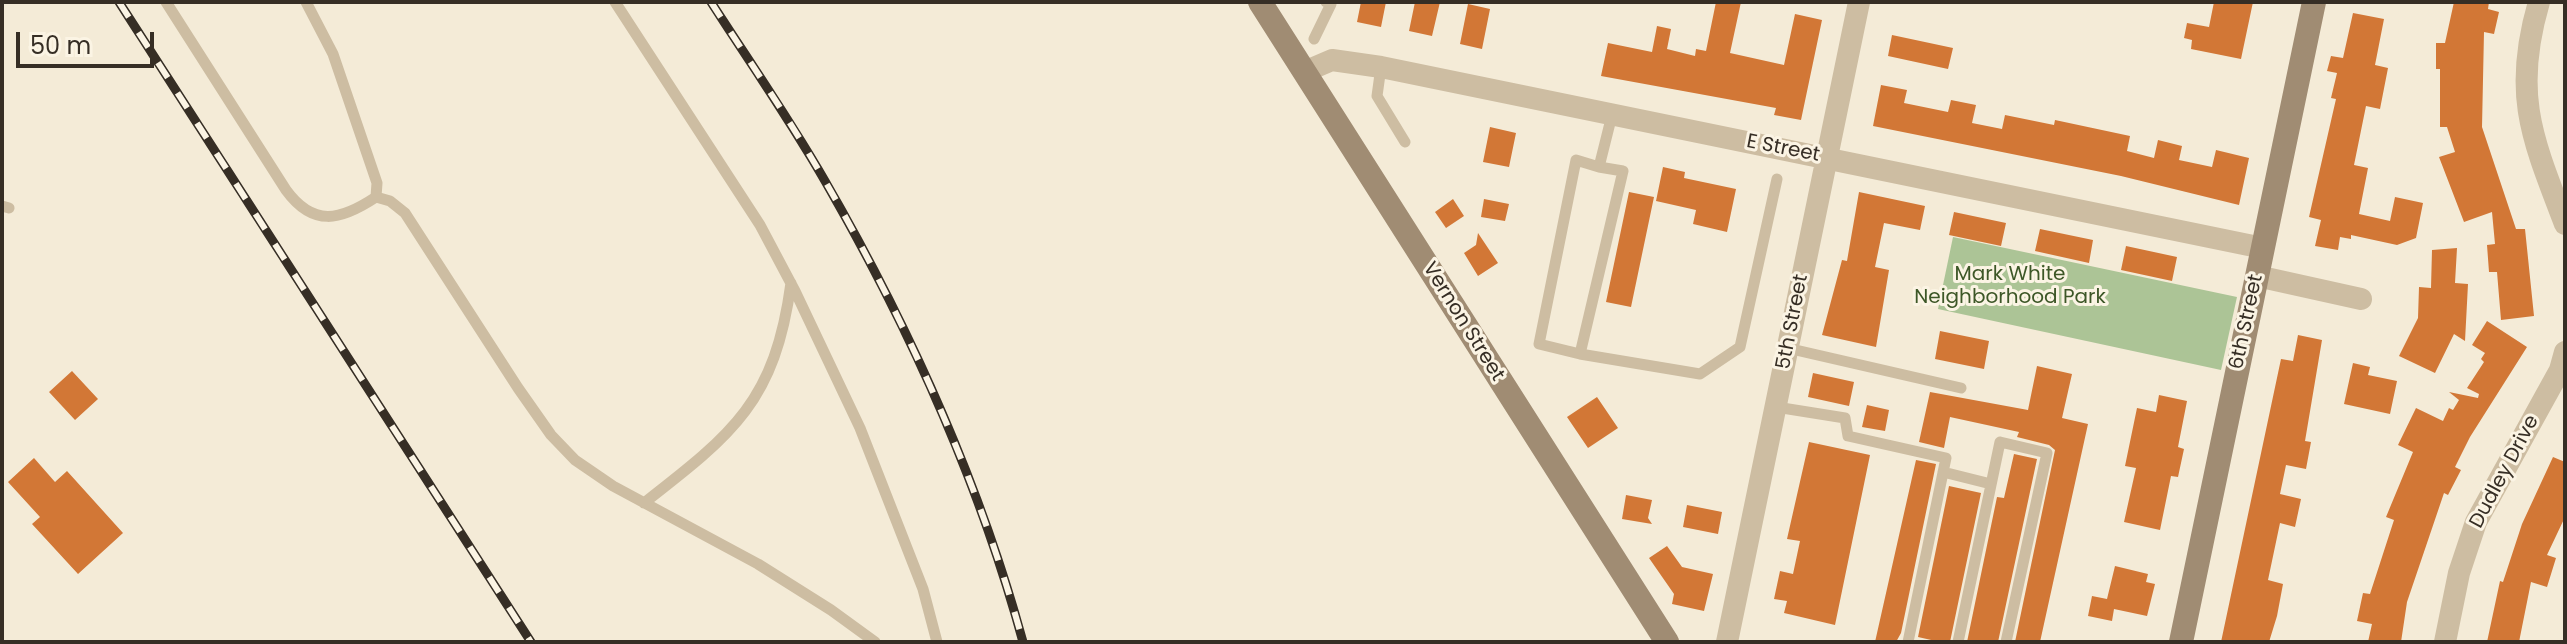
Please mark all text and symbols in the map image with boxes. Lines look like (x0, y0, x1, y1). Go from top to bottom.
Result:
scale bar (20, 16, 158, 66)
text: 50 m (30, 29, 91, 62)
street label: E Street (1744, 130, 1822, 168)
street label: Vernon Street (1417, 258, 1509, 386)
park label: Mark White Neighborhood Park (1914, 263, 2106, 310)
street label: 5th Street (1772, 272, 1814, 372)
street label: 6th Street (2225, 272, 2269, 372)
street label: Dudley Drive (2465, 411, 2545, 533)

